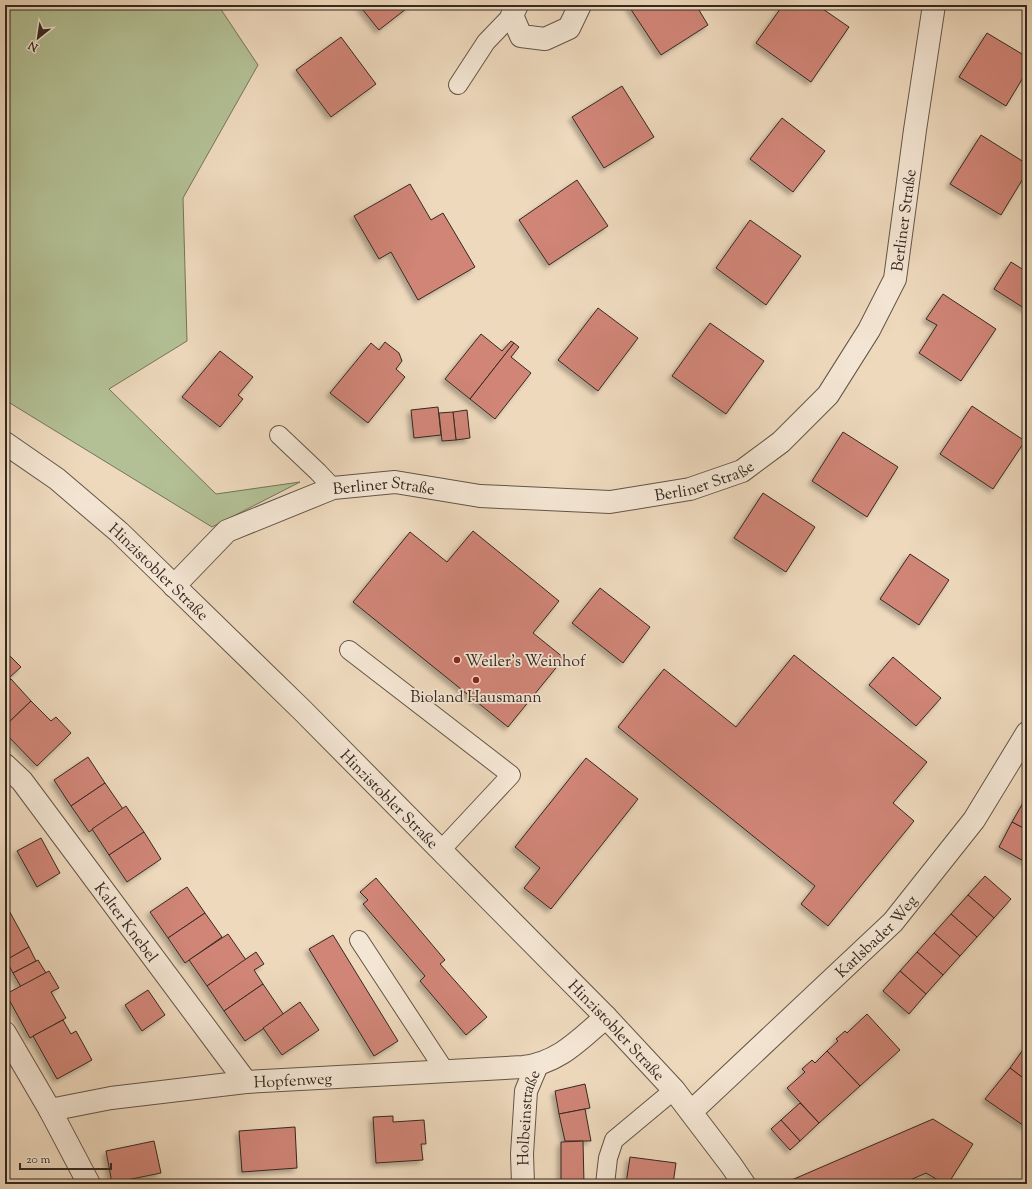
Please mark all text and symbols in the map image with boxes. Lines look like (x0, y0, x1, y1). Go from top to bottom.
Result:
north arrow (18, 18, 58, 58)
text: N (26, 37, 42, 55)
street label: Berliner Straße (887, 168, 924, 273)
street label: Berliner Straße (653, 457, 760, 509)
street label: Berliner Straße (332, 472, 436, 502)
street label: Hinzistobler Straße (102, 519, 213, 627)
place label: Weiler's Weinhof (465, 651, 587, 674)
marker: Weiler's Weinhof (452, 655, 462, 665)
marker: Bioland Hausmann (471, 675, 481, 685)
place label: Bioland Hausmann (410, 687, 542, 710)
street label: Hinzistobler Straße (334, 746, 443, 855)
street label: Kalter Knebel (87, 879, 163, 969)
street label: Karlsbader Weg (831, 891, 924, 984)
street label: Hinzistobler Straße (562, 976, 669, 1087)
street label: Holbeinstraße (513, 1067, 548, 1166)
street label: Hopfenweg (253, 1068, 333, 1096)
scale bar (20, 1145, 111, 1171)
text: 20 m (26, 1151, 51, 1169)

